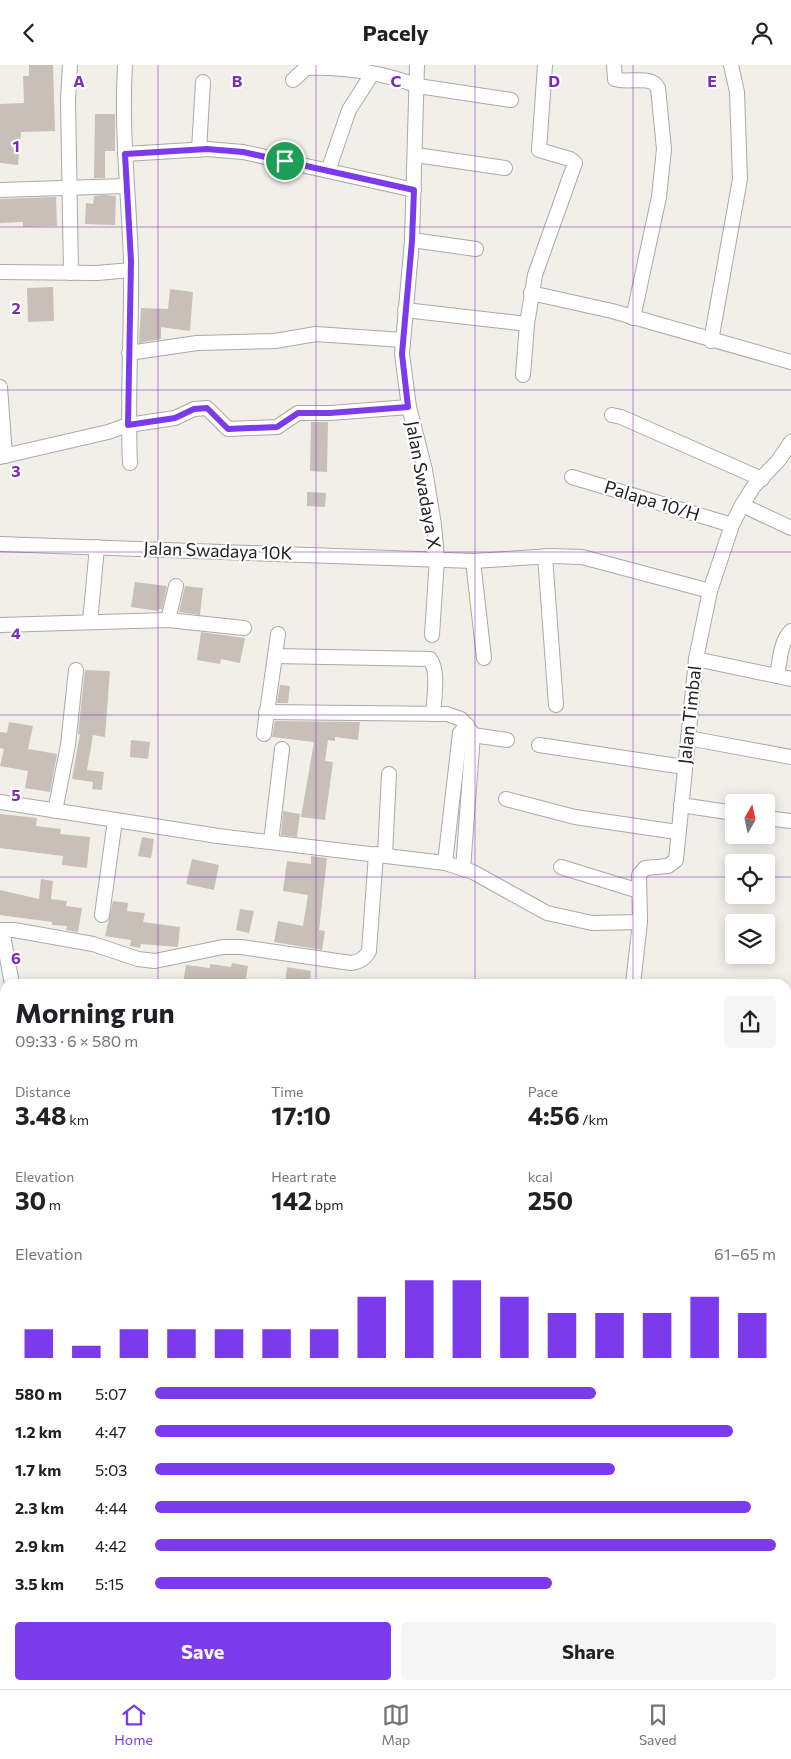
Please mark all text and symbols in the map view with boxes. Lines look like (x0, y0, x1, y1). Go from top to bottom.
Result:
icon: back (15, 19, 43, 47)
text: Pacely (362, 19, 429, 46)
icon: person (748, 19, 776, 47)
text: A (73, 71, 85, 90)
text: B (232, 71, 243, 90)
text: C (391, 71, 402, 90)
text: D (548, 71, 560, 90)
text: E (707, 71, 717, 90)
text: 1 (12, 136, 20, 155)
pin (264, 140, 306, 182)
icon: arrive (271, 147, 299, 175)
text: 2 (11, 298, 21, 317)
street label: Jalan Swadaya X (402, 419, 446, 551)
text: 3 (11, 461, 21, 480)
street label: Palapa 10/H (602, 475, 703, 525)
street label: Jalan Swadaya 10K (143, 536, 293, 564)
text: 4 (11, 623, 21, 642)
street label: Jalan Timbal (673, 665, 705, 765)
text: 5 (11, 785, 21, 804)
north arrow (725, 794, 775, 844)
map controls (725, 794, 775, 964)
button: locate (725, 854, 775, 904)
button: layers (725, 914, 775, 964)
text: 6 (11, 948, 21, 967)
text: Morning run (15, 995, 175, 1029)
button: share (724, 996, 776, 1048)
text: 09:33 · 6 × 580 m (15, 1031, 138, 1050)
text: Distance (15, 1083, 71, 1100)
text: Time (271, 1083, 304, 1100)
text: Pace (528, 1083, 558, 1100)
text: 3.48 (15, 1100, 66, 1130)
text: 17:10 (271, 1100, 331, 1130)
text: 4:56 (528, 1100, 580, 1130)
text: km (66, 1111, 89, 1128)
text: /km (580, 1111, 608, 1128)
text: Elevation (15, 1168, 74, 1185)
text: Heart rate (271, 1168, 336, 1185)
text: kcal (528, 1168, 553, 1185)
text: 30 (15, 1185, 46, 1215)
text: 142 (271, 1185, 312, 1215)
text: 250 (528, 1185, 573, 1215)
text: m (46, 1196, 61, 1213)
text: bpm (312, 1196, 343, 1213)
text: Elevation (15, 1244, 83, 1263)
text: 61–65 m (714, 1244, 776, 1263)
text: 580 m (15, 1384, 62, 1403)
text: 5:07 (95, 1384, 127, 1403)
text: 1.2 km (15, 1422, 62, 1441)
text: 4:47 (95, 1422, 126, 1441)
text: 1.7 km (15, 1460, 61, 1479)
text: 5:03 (95, 1460, 128, 1479)
text: 2.3 km (15, 1498, 64, 1517)
text: 4:44 (95, 1498, 128, 1517)
text: 2.9 km (15, 1536, 64, 1555)
text: 4:42 (95, 1536, 127, 1555)
text: 3.5 km (15, 1574, 64, 1593)
text: 5:15 (95, 1574, 124, 1593)
button: Save (15, 1622, 391, 1680)
button: Share (401, 1622, 776, 1680)
tab: Home (114, 1701, 153, 1748)
tab: Map (381, 1701, 410, 1748)
tab: Saved (639, 1701, 677, 1748)

